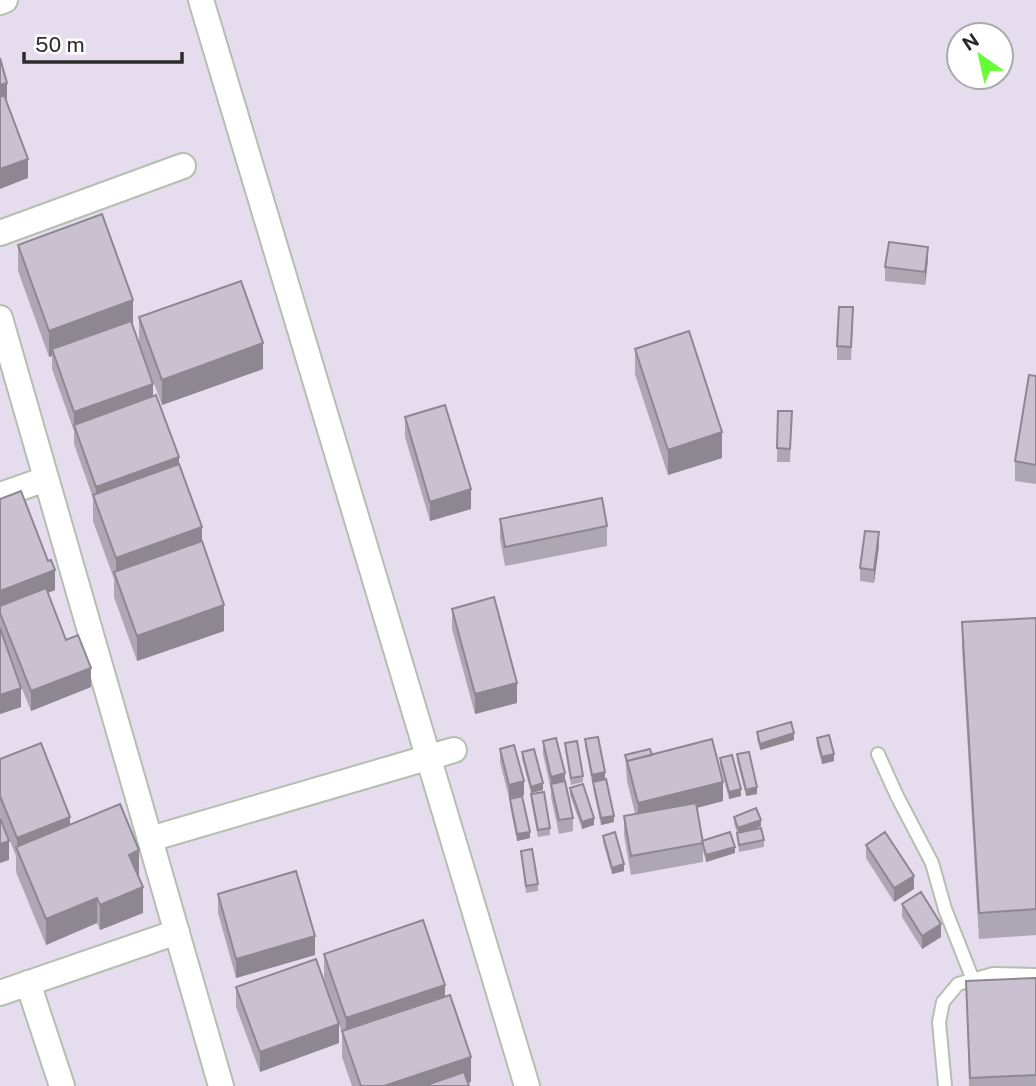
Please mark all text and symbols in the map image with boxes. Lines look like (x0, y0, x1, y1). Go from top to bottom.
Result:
scale bar (24, 21, 182, 65)
north arrow (945, 21, 1015, 91)
text: N (958, 29, 983, 55)
text: 50 m (35, 32, 85, 57)

